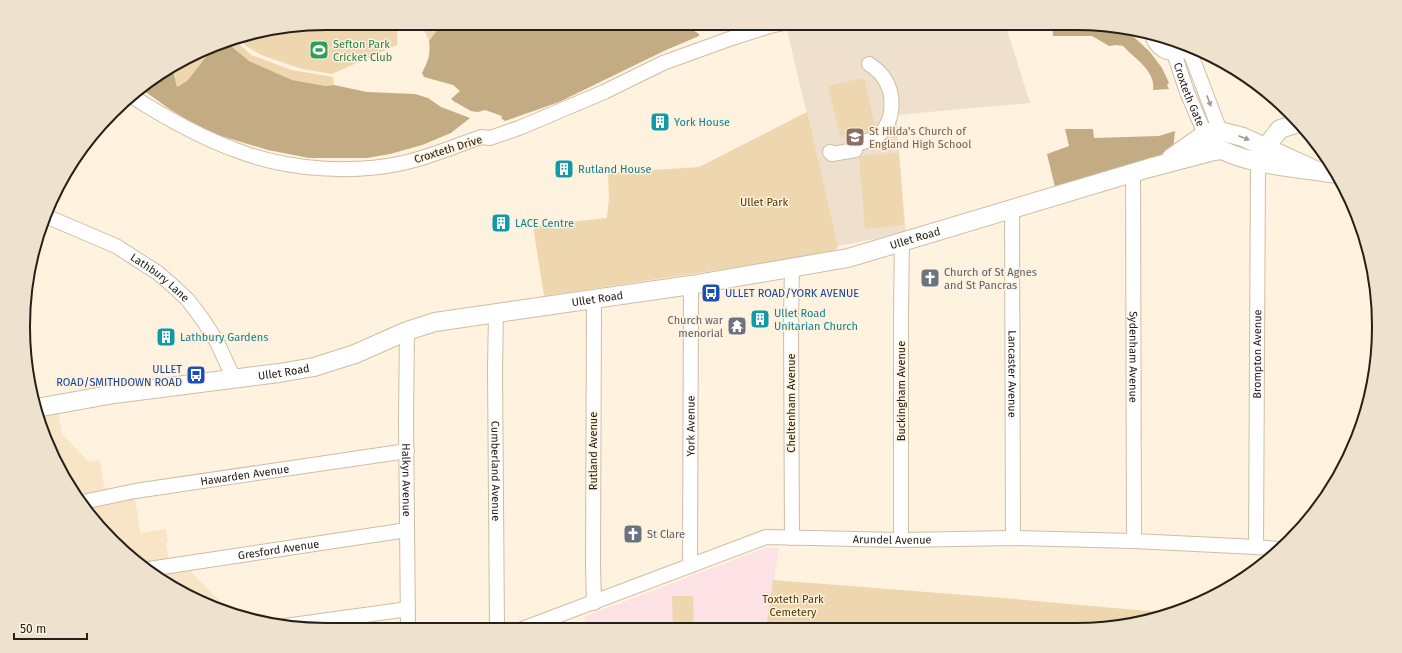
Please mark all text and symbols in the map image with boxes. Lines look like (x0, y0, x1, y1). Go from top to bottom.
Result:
place label: Sefton Park Cricket Club (333, 38, 392, 64)
sports icon: Sefton Park Cricket Club (308, 39, 330, 61)
street label: Croxteth Gate (1171, 61, 1207, 128)
one-way arrow (1206, 96, 1212, 108)
building icon: York House (649, 111, 671, 133)
place label: York House (674, 116, 730, 129)
place label: St Hilda's Church of England High School (869, 125, 971, 151)
school or university icon: St Hilda's Church of England High School (844, 126, 866, 148)
street label: Croxteth Drive (413, 133, 484, 166)
one-way arrow (1238, 136, 1250, 142)
building icon: Rutland House (553, 158, 575, 180)
place label: Rutland House (578, 163, 651, 176)
park label: Ullet Park (740, 196, 788, 209)
building icon: LACE Centre (490, 212, 512, 234)
place label: LACE Centre (515, 217, 574, 230)
street label: Ullet Road (888, 225, 942, 252)
street label: Lathbury Lane (128, 251, 192, 305)
place label: Church of St Agnes and St Pancras (944, 266, 1037, 292)
church icon: Church of St Agnes and St Pancras (919, 267, 941, 289)
bus stop icon: ULLET ROAD/YORK AVENUE (700, 282, 722, 304)
place label: ULLET ROAD/YORK AVENUE (725, 287, 859, 300)
street label: Ullet Road (571, 289, 624, 309)
place label: Ullet Road Unitarian Church (774, 307, 858, 333)
building icon: Ullet Road Unitarian Church (749, 308, 771, 330)
street label: Brompton Avenue (1251, 309, 1264, 399)
street label: Sydenham Avenue (1126, 311, 1140, 403)
place label: Church war menorial (668, 314, 724, 340)
temple icon: Church war menorial (726, 315, 748, 337)
building icon: Lathbury Gardens (155, 326, 177, 348)
street label: Lancaster Avenue (1005, 330, 1019, 418)
place label: Lathbury Gardens (180, 331, 268, 344)
street label: Buckingham Avenue (895, 341, 908, 441)
street label: Cheltenham Avenue (785, 353, 798, 453)
street label: Ullet Road (257, 362, 311, 383)
place label: ULLET ROAD/SMITHDOWN ROAD (56, 363, 182, 389)
bus stop icon: ULLET ROAD/SMITHDOWN ROAD (185, 364, 207, 386)
street label: York Avenue (684, 395, 698, 457)
street label: Rutland Avenue (587, 412, 600, 490)
street label: Cumberland Avenue (488, 421, 502, 521)
street label: Halkyn Avenue (399, 443, 413, 517)
street label: Hawarden Avenue (199, 462, 290, 488)
church icon: St Clare (622, 523, 644, 545)
place label: St Clare (647, 528, 685, 541)
street label: Arundel Avenue (853, 533, 932, 547)
street label: Gresford Avenue (237, 537, 320, 562)
park label: Toxteth Park Cemetery (762, 593, 824, 619)
scale bar (14, 615, 87, 641)
text: 50 m (20, 622, 46, 636)

